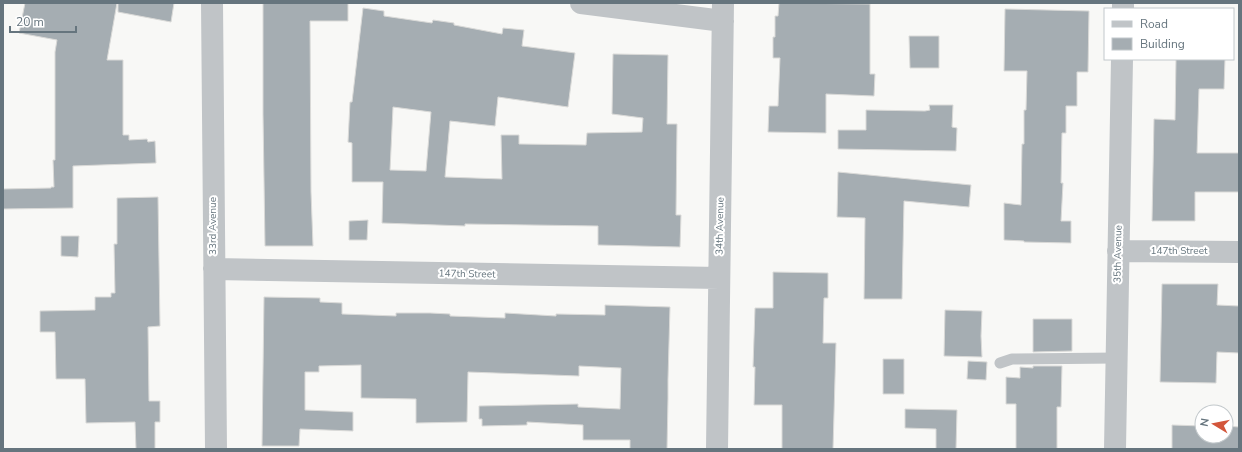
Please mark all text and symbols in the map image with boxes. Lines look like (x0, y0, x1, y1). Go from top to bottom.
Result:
scale bar (10, 8, 76, 34)
legend (1104, 8, 1234, 60)
text: 20 m (16, 14, 44, 30)
text: Road (1140, 16, 1168, 32)
text: Building (1140, 36, 1185, 52)
street label: 33rd Avenue (206, 197, 220, 255)
street label: 34th Avenue (712, 197, 728, 255)
street label: 35th Avenue (1110, 225, 1126, 283)
street label: 147th Street (1150, 244, 1208, 258)
street label: 147th Street (438, 267, 496, 282)
north arrow (1194, 404, 1234, 444)
text: N (1197, 417, 1213, 428)

